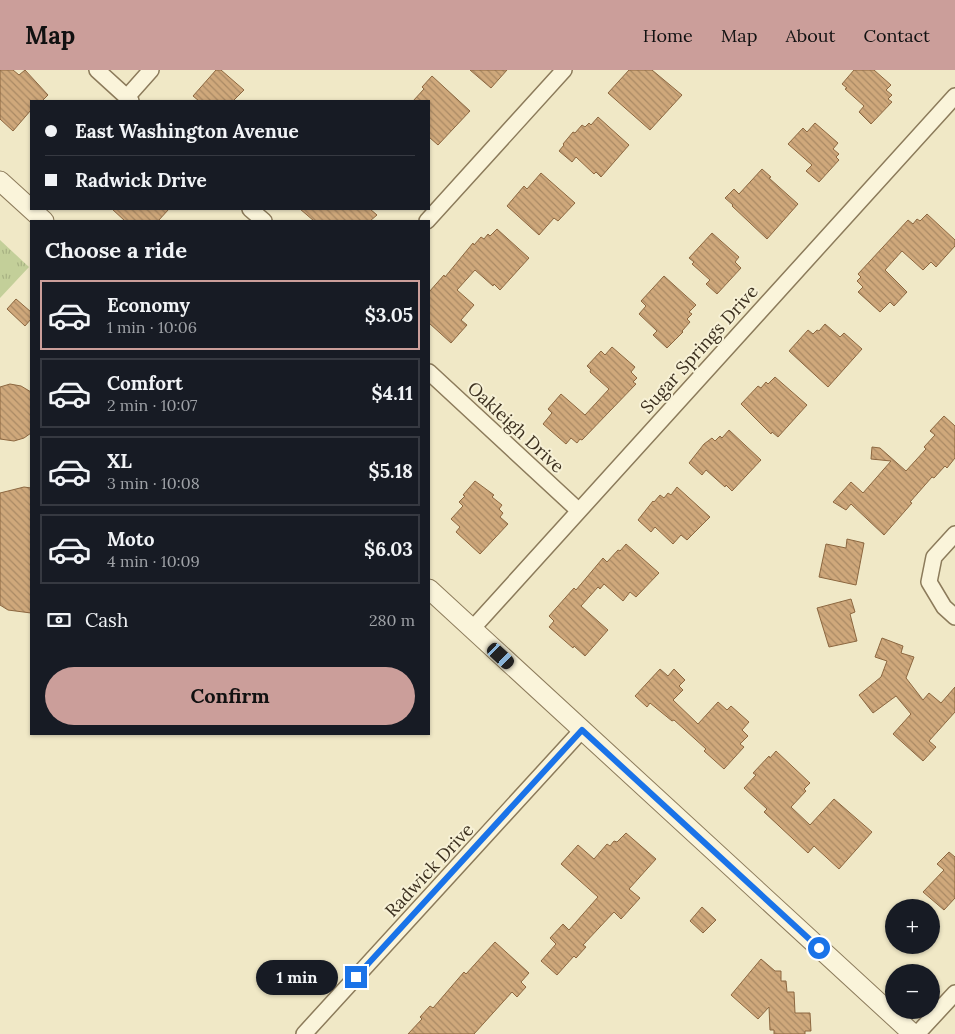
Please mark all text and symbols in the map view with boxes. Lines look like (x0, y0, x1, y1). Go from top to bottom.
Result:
text: Map (25, 20, 75, 51)
text: Home (643, 24, 693, 47)
text: Map (721, 24, 757, 47)
text: About (785, 24, 835, 47)
text: Contact (863, 24, 930, 47)
text: East Washington Avenue (75, 119, 299, 143)
text: Radwick Drive (75, 168, 207, 192)
text: Choose a ride (45, 236, 187, 264)
street label: Sugar Springs Drive (635, 280, 763, 418)
icon: car (47, 293, 92, 338)
text: Economy (107, 293, 190, 317)
text: $3.05 (365, 303, 413, 327)
text: 1 min · 10:06 (107, 317, 197, 337)
icon: car (47, 371, 92, 416)
text: Comfort (107, 371, 183, 395)
street label: Oakleigh Drive (463, 376, 569, 478)
text: $4.11 (372, 381, 413, 405)
text: 2 min · 10:07 (107, 395, 197, 415)
icon: car (47, 449, 92, 494)
text: XL (107, 449, 132, 473)
text: $5.18 (369, 459, 413, 483)
text: 3 min · 10:08 (107, 473, 200, 493)
icon: car (47, 527, 92, 572)
text: Moto (107, 527, 154, 551)
text: $6.03 (364, 537, 413, 561)
text: 4 min · 10:09 (107, 551, 200, 571)
icon: cash (45, 606, 73, 634)
text: Cash (85, 608, 128, 632)
text: 280 m (369, 610, 415, 630)
car (484, 640, 517, 672)
button: Confirm (45, 667, 415, 725)
street label: Radwick Drive (380, 818, 478, 922)
map controls (885, 899, 940, 1019)
button: + (885, 899, 940, 954)
route start (808, 937, 830, 959)
callout: 1 min (256, 960, 338, 994)
button: − (885, 964, 940, 1019)
route end (345, 966, 367, 988)
text: 1 min (277, 967, 317, 987)

